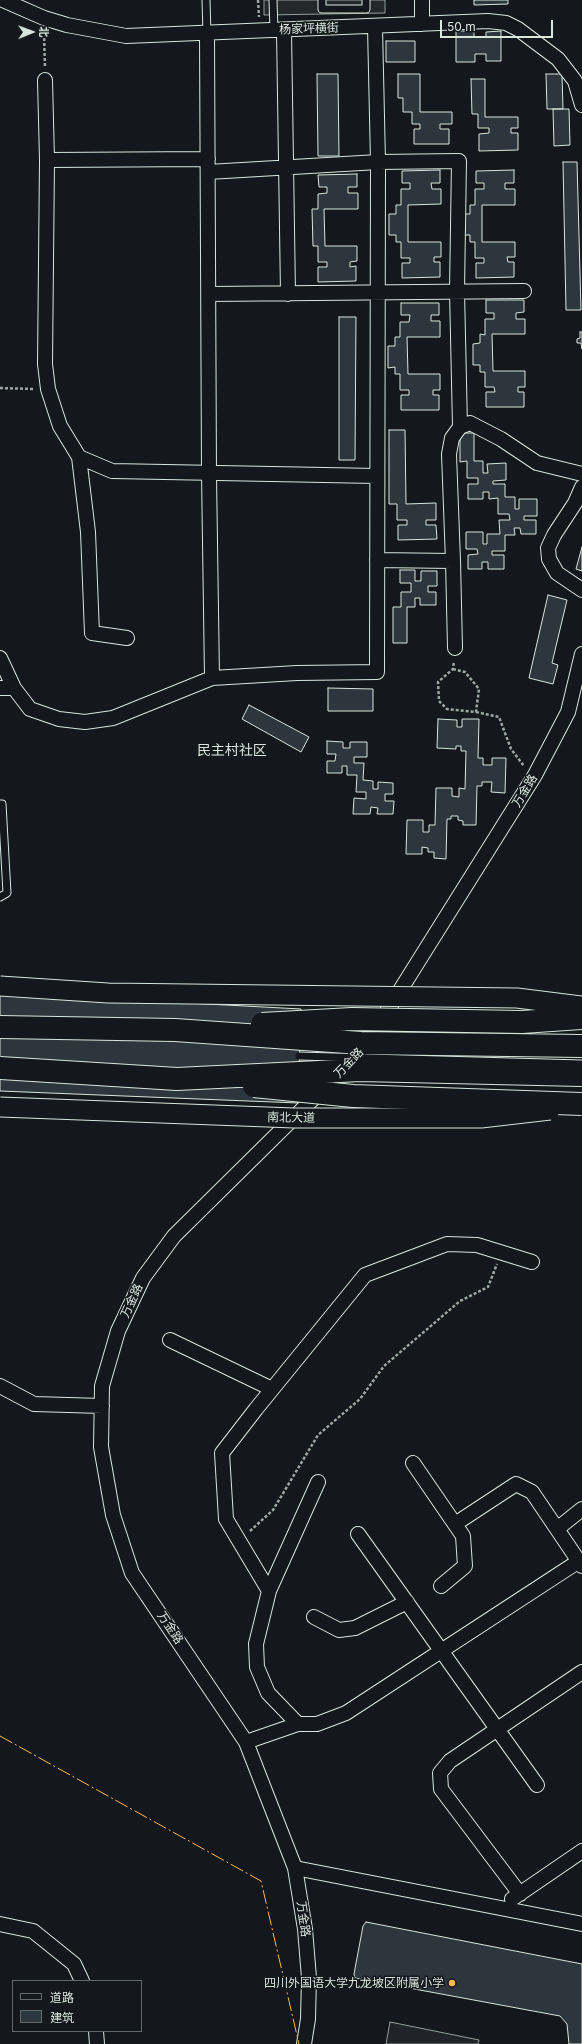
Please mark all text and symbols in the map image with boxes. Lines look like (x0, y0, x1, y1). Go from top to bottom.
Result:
north arrow (12, 12, 52, 52)
scale bar (442, 12, 555, 38)
text: 50 m (447, 19, 476, 34)
street label: 杨家坪横街 (279, 21, 339, 37)
text: 北 (37, 26, 51, 37)
district label: 民主村社区 (197, 743, 267, 759)
street label: 万金路 (510, 772, 540, 810)
street label: 万金路 (331, 1045, 367, 1081)
street label: 南北大道 (267, 1110, 315, 1126)
street label: 万金路 (118, 1282, 146, 1320)
street label: 万金路 (154, 1609, 186, 1647)
street label: 万金路 (293, 1900, 313, 1938)
place label: 四川外国语大学九龙坡区附属小学 (264, 1976, 444, 1990)
marker: 四川外国语大学九龙坡区附属小学 (447, 1978, 457, 1988)
legend (12, 1980, 142, 2032)
text: 道路 (50, 1990, 74, 2005)
text: 建筑 (50, 2010, 74, 2025)

